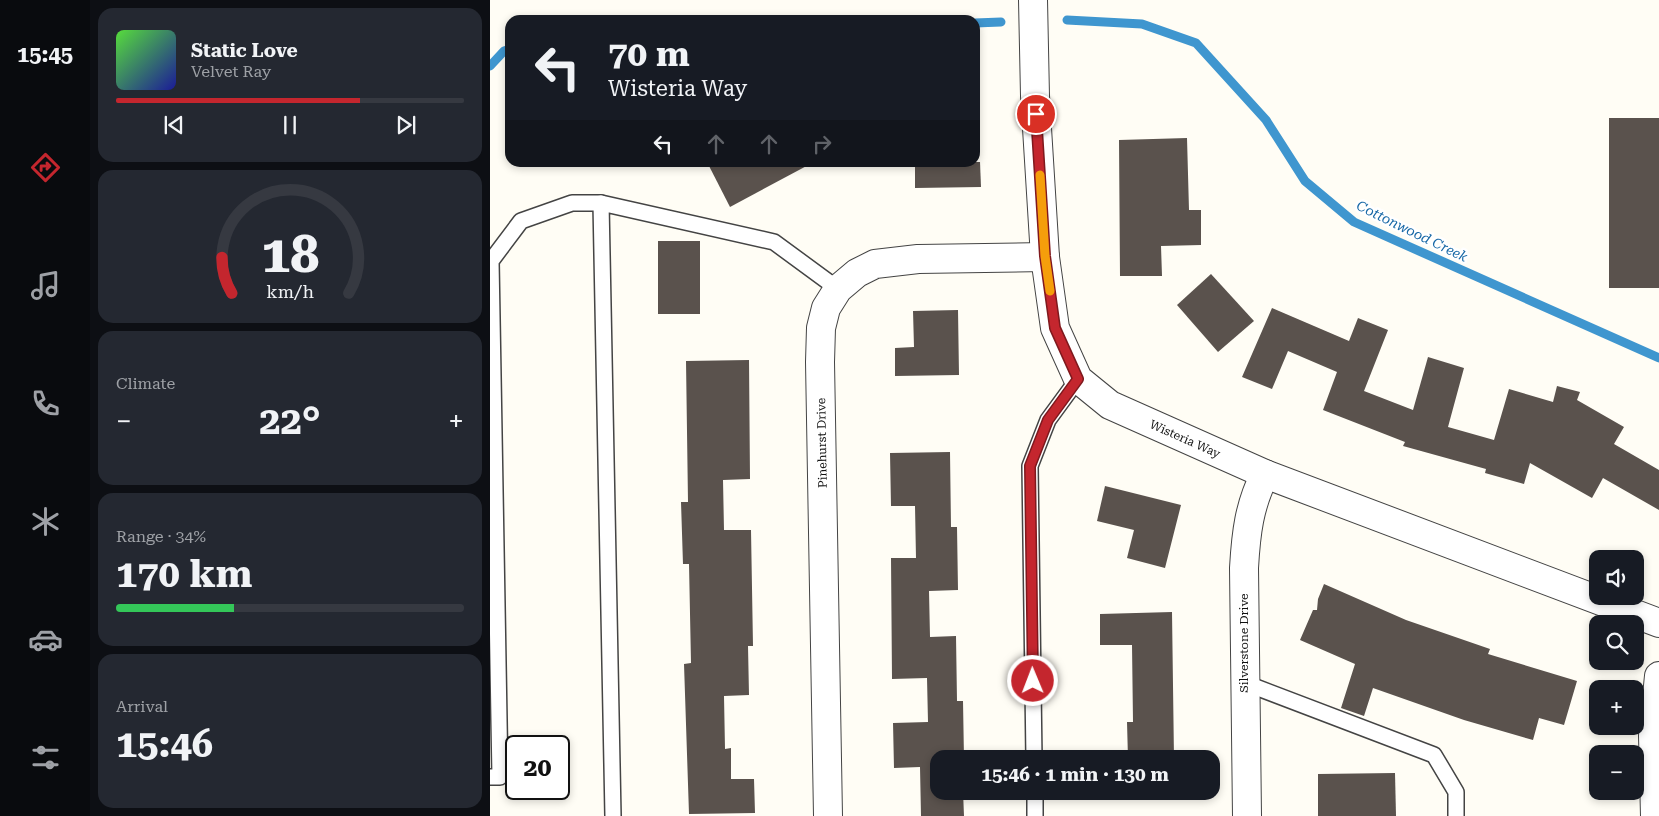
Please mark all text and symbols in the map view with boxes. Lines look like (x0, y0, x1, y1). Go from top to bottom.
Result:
text: 70 m (608, 34, 690, 75)
icon: left (525, 35, 590, 100)
text: Static Love (191, 39, 298, 62)
text: 15:45 (17, 42, 73, 67)
text: Velvet Ray (191, 62, 271, 81)
text: Wisteria Way (608, 76, 747, 101)
pin (1015, 93, 1057, 135)
icon: arrive (1022, 100, 1050, 128)
icon: previous (160, 111, 188, 139)
icon: pause (276, 111, 304, 139)
icon: next (392, 111, 420, 139)
icon: left (649, 130, 677, 158)
icon: ahead (702, 130, 730, 158)
icon: ahead (755, 130, 783, 158)
icon: right (808, 130, 836, 158)
icon: directions (28, 150, 63, 185)
water label: Cottonwood Creek (1354, 197, 1471, 265)
text: 18 (261, 224, 319, 285)
icon: music (28, 268, 63, 303)
text: km/h (266, 281, 314, 302)
text: Climate (116, 374, 175, 393)
icon: phone (28, 386, 63, 421)
street label: Pinehurst Drive (814, 397, 830, 488)
text: 22° (259, 399, 321, 443)
text: − (116, 405, 132, 438)
text: + (448, 405, 464, 438)
street label: Wisteria Way (1147, 417, 1223, 461)
icon: climate (28, 504, 63, 539)
text: Range · 34% (116, 527, 206, 546)
map controls (1589, 550, 1644, 800)
button: sound (1589, 550, 1644, 605)
text: 170 km (116, 552, 252, 596)
street label: Silverstone Drive (1237, 593, 1251, 693)
button: search (1589, 615, 1644, 670)
icon: car (28, 622, 63, 657)
position arrow (1006, 654, 1058, 706)
button: + (1589, 680, 1644, 735)
text: Arrival (116, 697, 168, 716)
text: 15:46 (116, 722, 213, 766)
speed limit sign: 20 (505, 735, 570, 800)
icon: filters (28, 740, 63, 775)
button: − (1589, 745, 1644, 800)
text: 15:46 · 1 min · 130 m (981, 763, 1169, 786)

